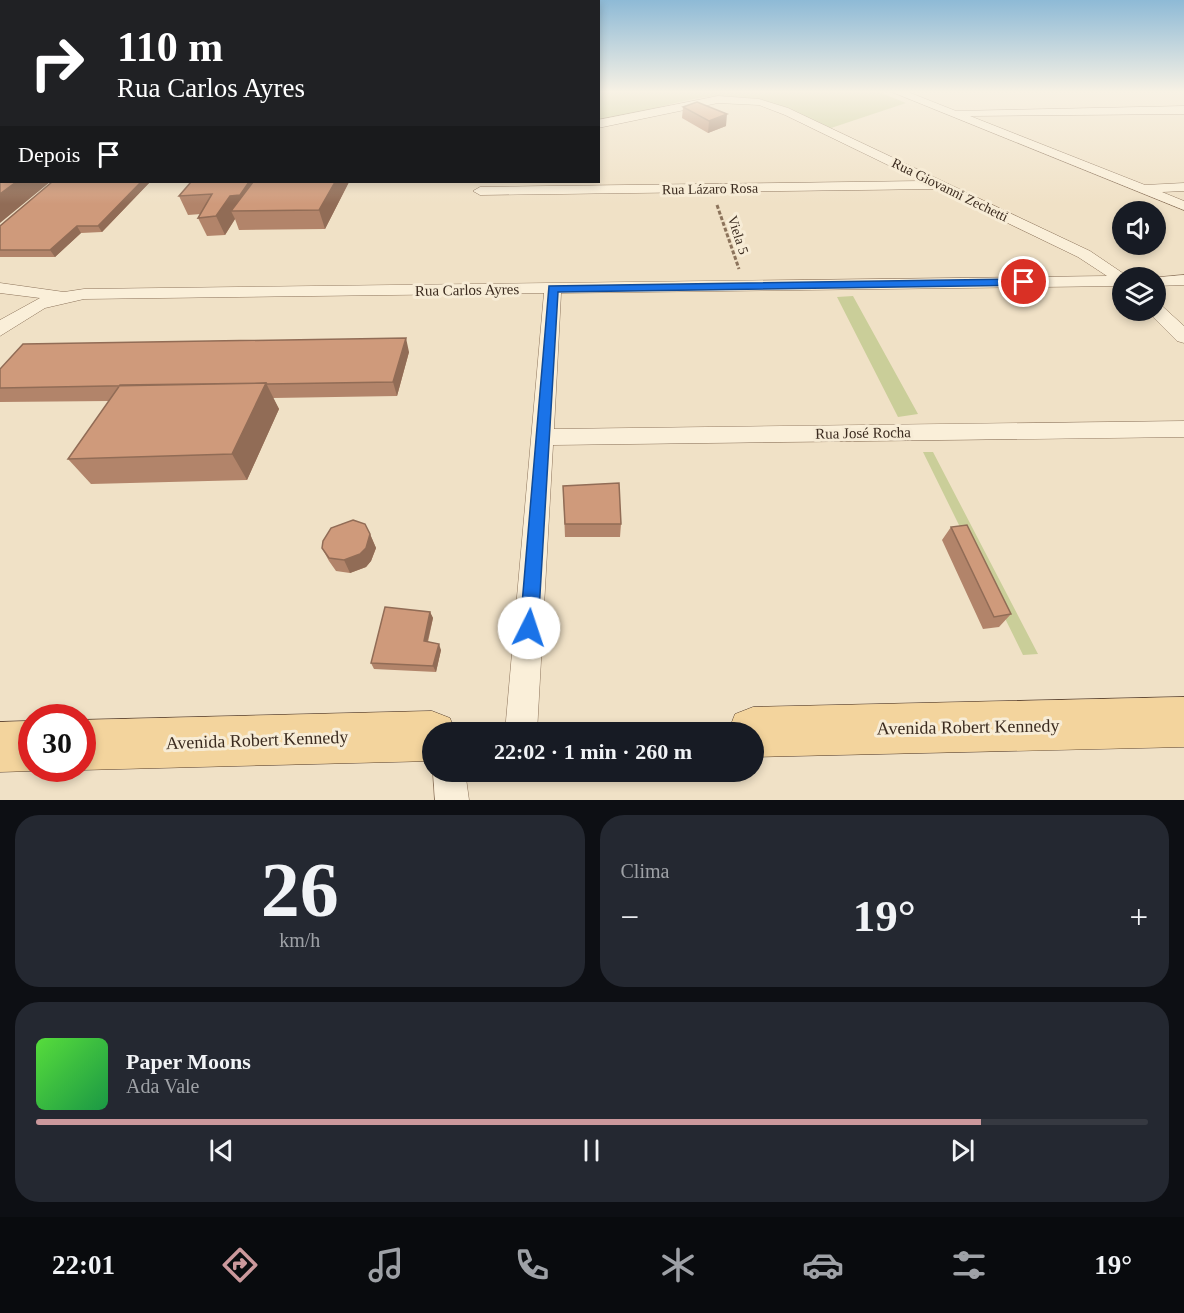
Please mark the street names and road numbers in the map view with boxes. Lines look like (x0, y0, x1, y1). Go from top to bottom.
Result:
street label: Rua Giovanni Zechetti (889, 155, 1011, 225)
street label: Rua Lázaro Rosa (662, 181, 759, 197)
street label: Viela 5 (725, 214, 751, 256)
street label: Rua Carlos Ayres (415, 281, 520, 299)
street label: Rua José Rocha (815, 424, 911, 442)
street label: Avenida Robert Kennedy (877, 715, 1059, 739)
street label: Avenida Robert Kennedy (165, 727, 349, 753)

